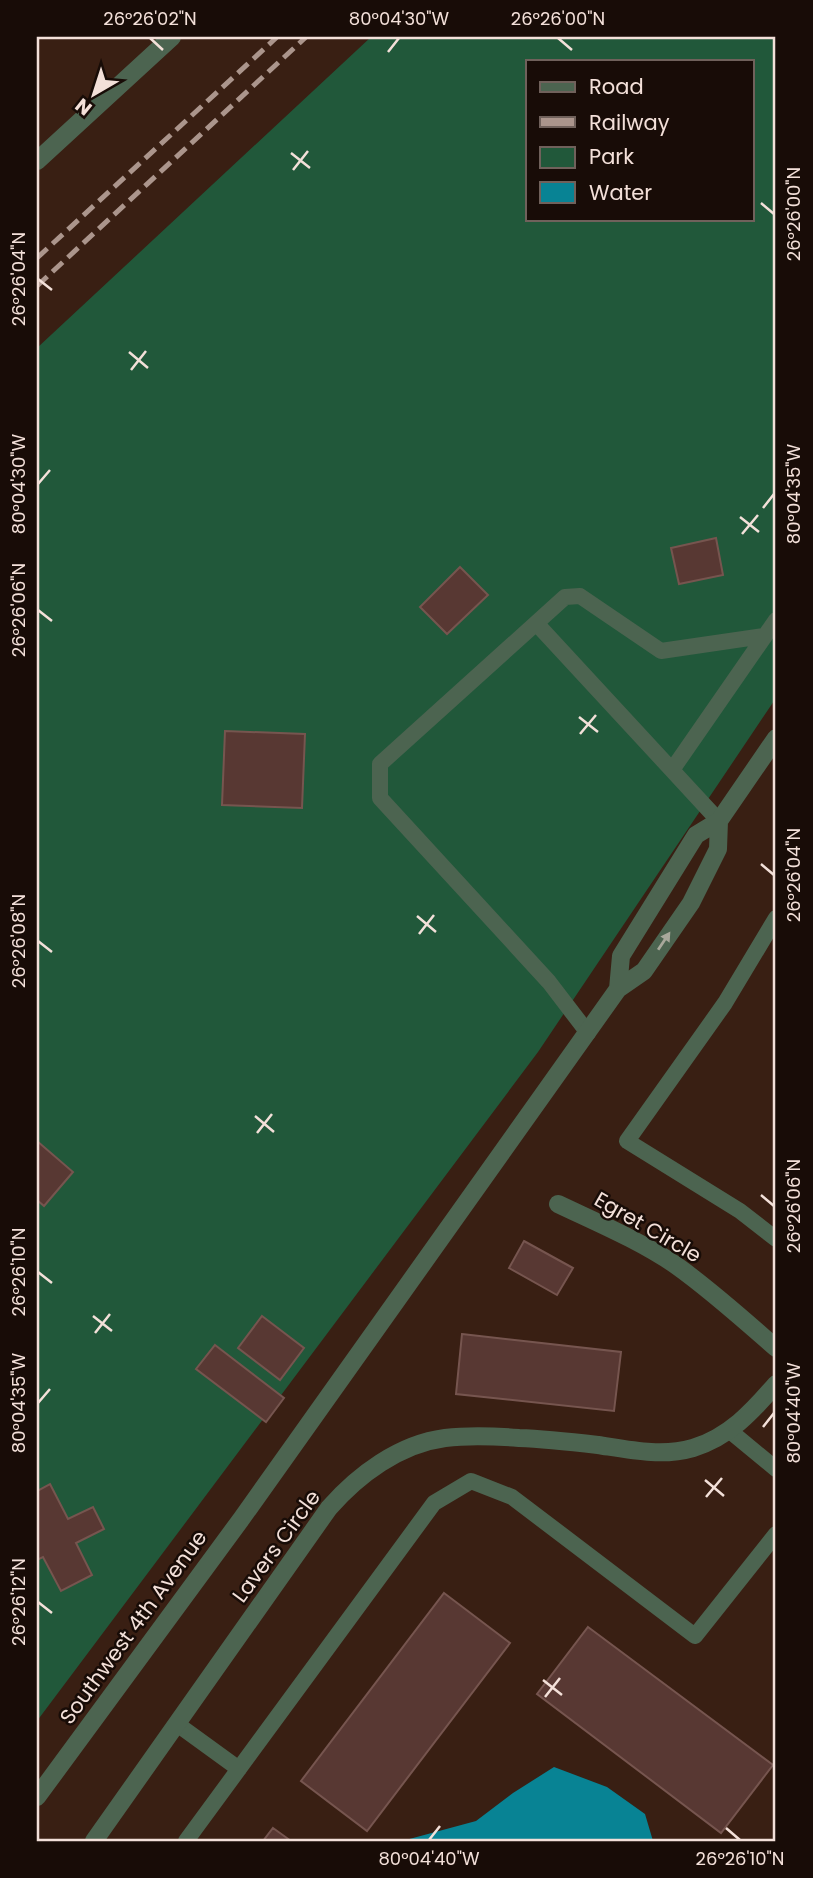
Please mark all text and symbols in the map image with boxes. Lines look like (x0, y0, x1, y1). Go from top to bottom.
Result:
text: 26°26'02"N (103, 6, 197, 31)
text: 80°04'30"W (349, 6, 450, 31)
text: 26°26'00"N (511, 6, 605, 31)
north arrow (60, 60, 130, 130)
legend (526, 60, 754, 220)
text: Road (589, 72, 644, 101)
text: N (70, 92, 98, 122)
text: Railway (589, 108, 670, 137)
text: Park (589, 142, 634, 171)
text: 26°26'00"N (781, 167, 806, 261)
text: Water (589, 178, 652, 207)
text: 26°26'04"N (6, 232, 31, 326)
text: 80°04'30"W (6, 433, 31, 534)
text: 80°04'35"W (781, 443, 806, 544)
text: 26°26'06"N (6, 563, 31, 657)
text: 26°26'04"N (781, 828, 806, 922)
text: 26°26'08"N (6, 894, 31, 988)
one-way arrow (658, 931, 671, 951)
text: 26°26'06"N (781, 1159, 806, 1253)
street label: Egret Circle (589, 1185, 707, 1269)
text: 26°26'10"N (6, 1228, 31, 1316)
text: 80°04'35"W (6, 1352, 31, 1453)
text: 80°04'40"W (781, 1362, 806, 1463)
street label: Lavers Circle (225, 1484, 327, 1608)
street label: Southwest 4th Avenue (53, 1524, 213, 1730)
text: 26°26'12"N (6, 1558, 31, 1646)
text: 80°04'40"W (379, 1846, 480, 1871)
text: 26°26'10"N (696, 1846, 784, 1871)

